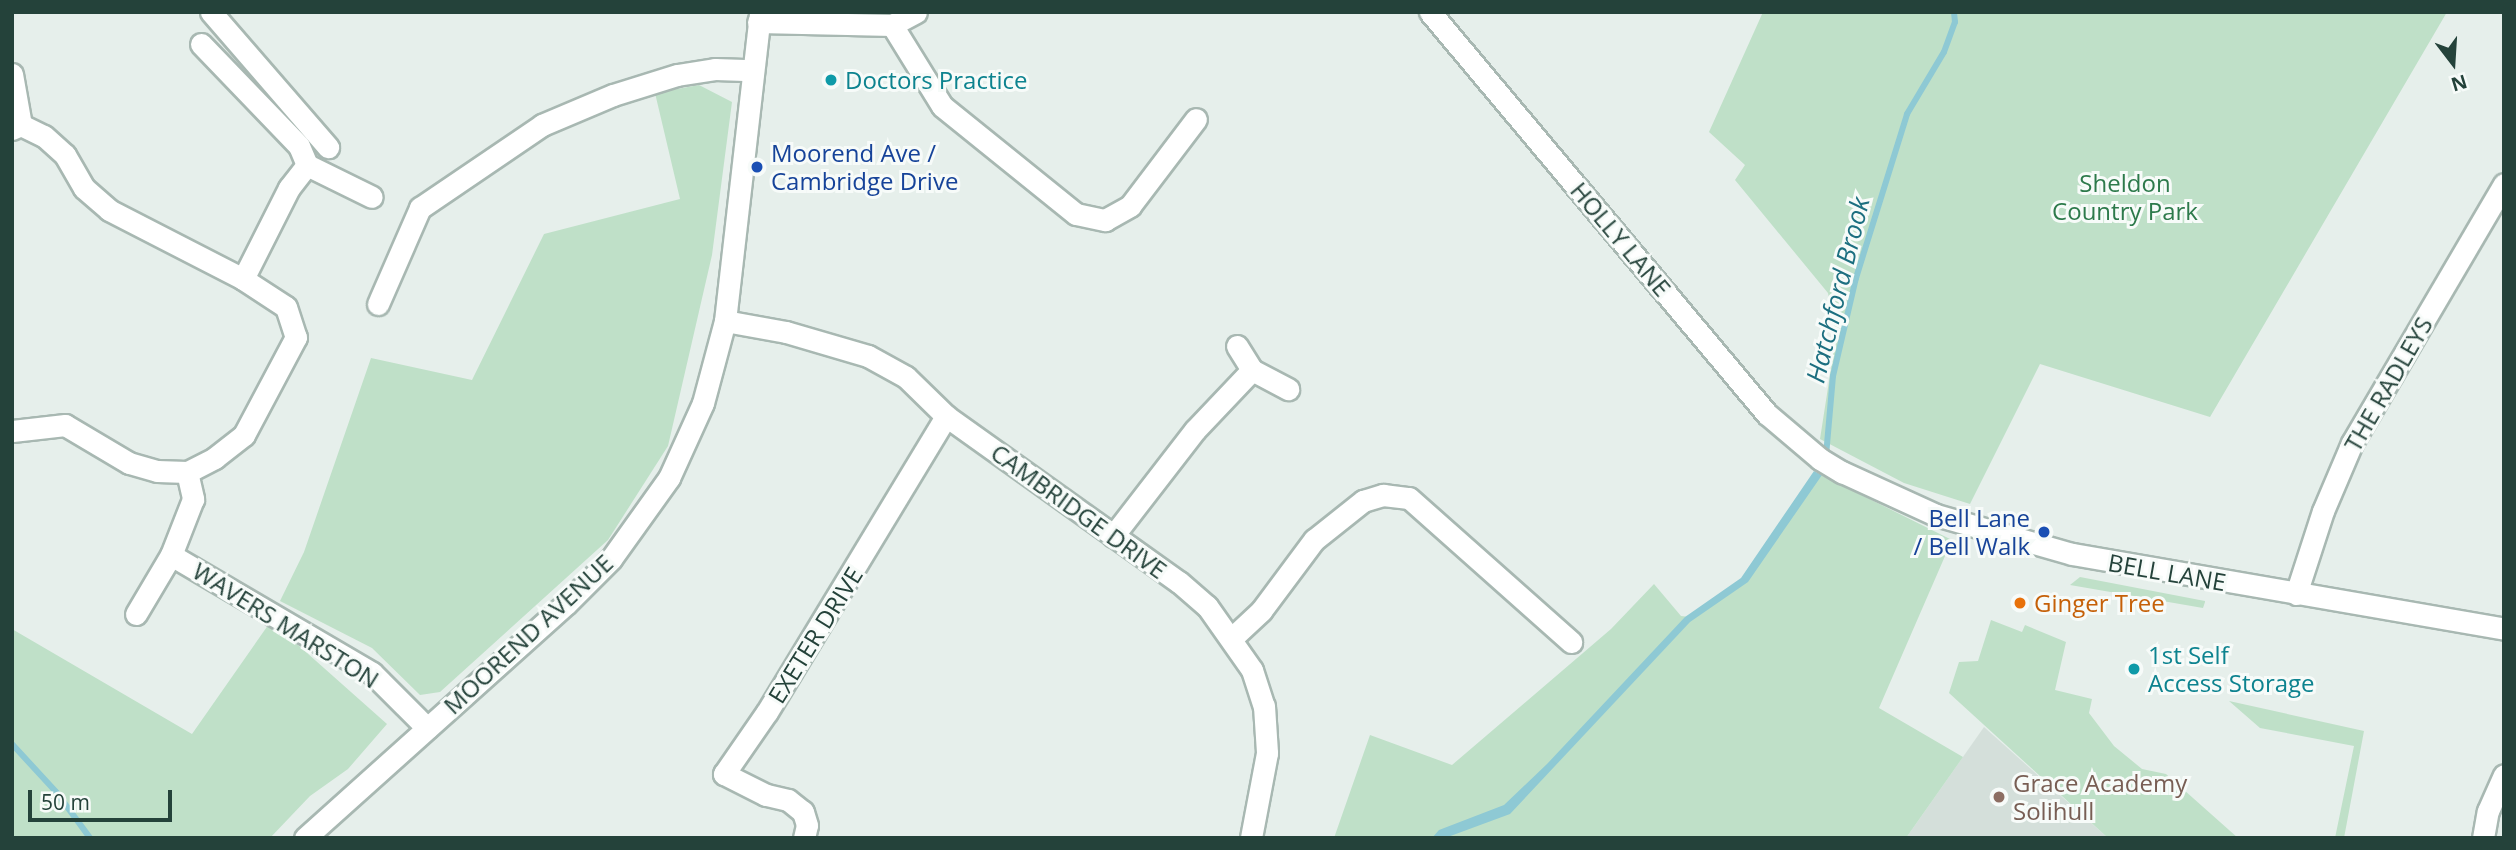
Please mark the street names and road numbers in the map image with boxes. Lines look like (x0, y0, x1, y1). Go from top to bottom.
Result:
street label: HOLLY LANE (1565, 176, 1677, 302)
street label: THE RADLEYS (2338, 312, 2438, 456)
street label: CAMBRIDGE DRIVE (986, 438, 1172, 584)
street label: BELL LANE (2106, 547, 2228, 597)
street label: MOOREND AVENUE (438, 548, 618, 720)
street label: WAVERS MARSTON (188, 556, 384, 694)
street label: EXETER DRIVE (762, 562, 868, 708)

